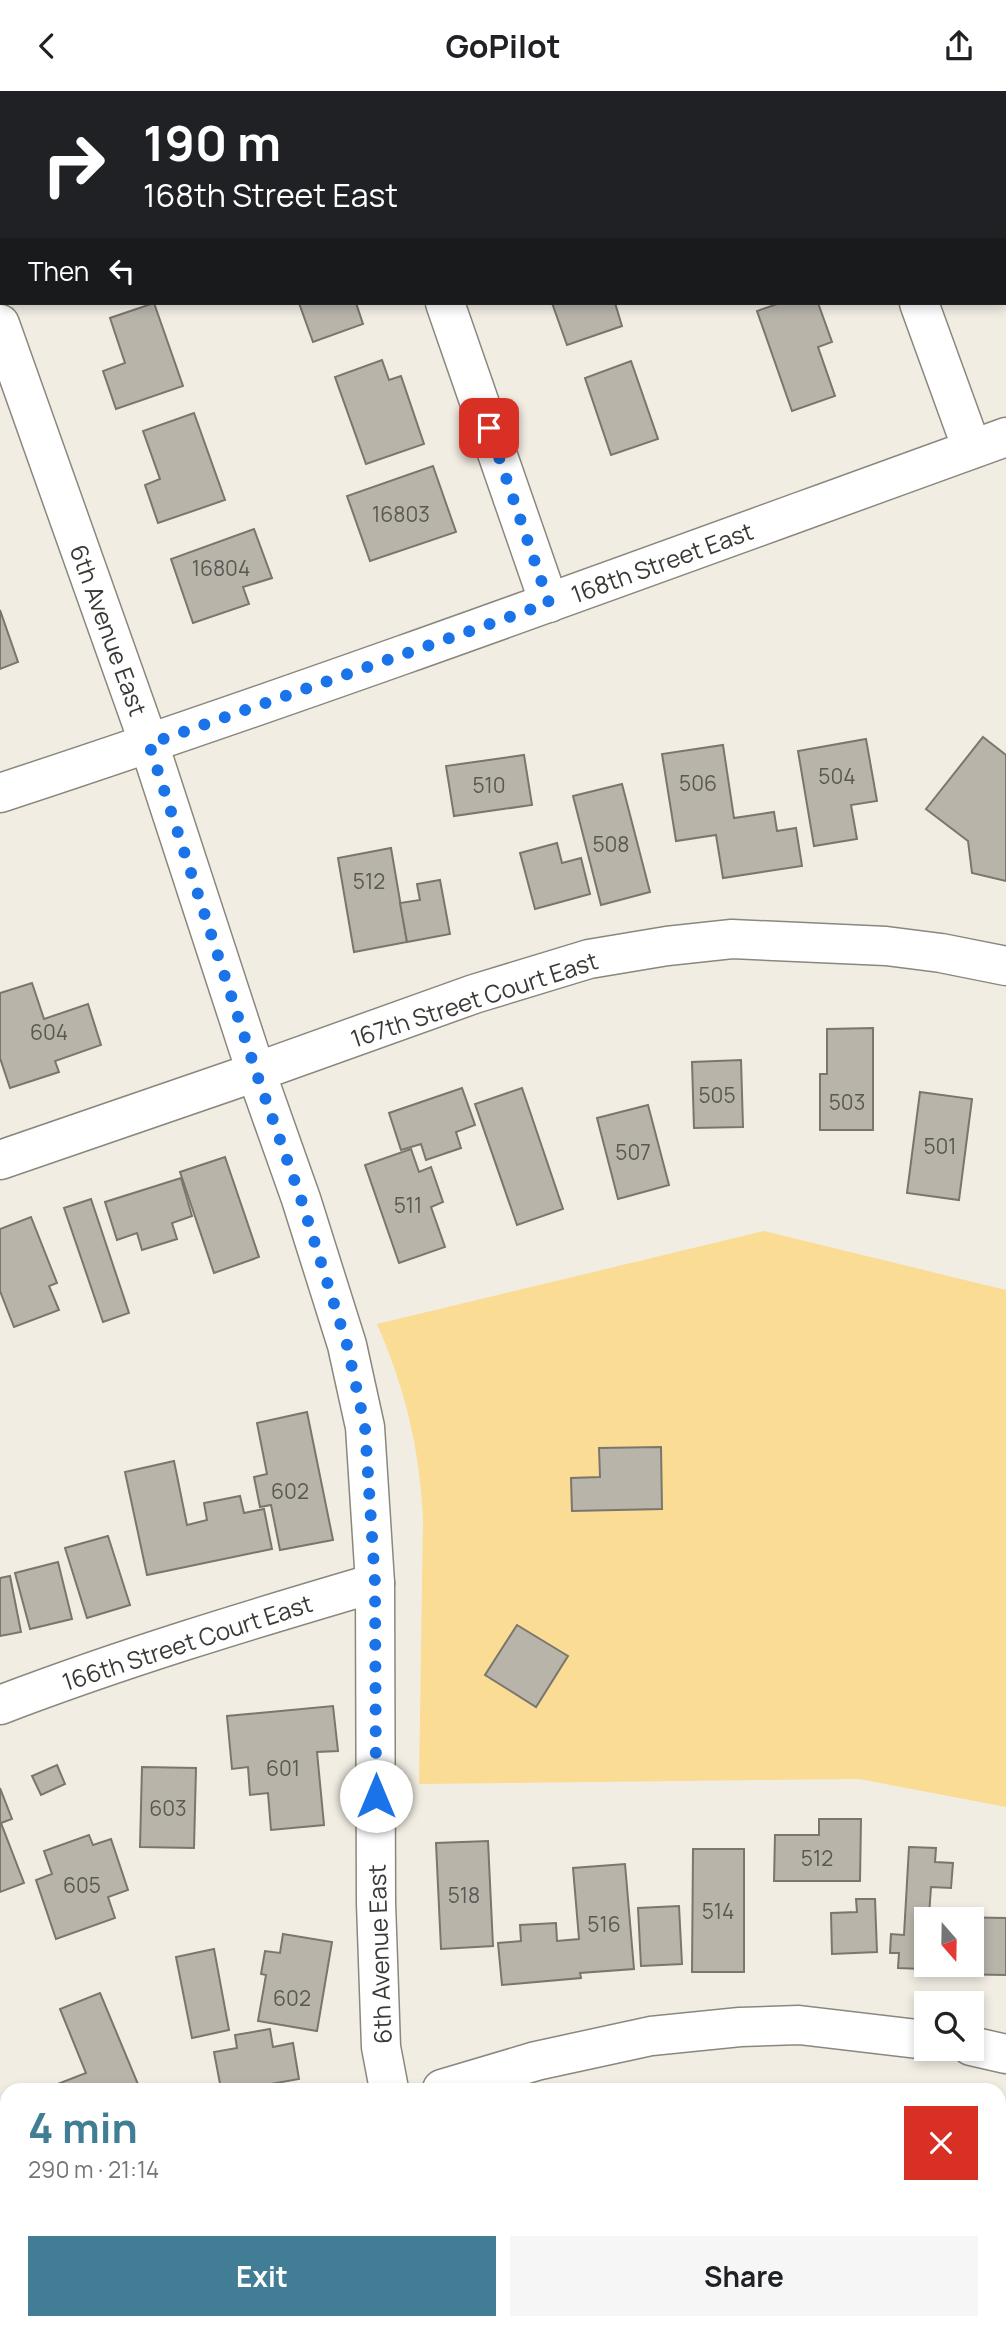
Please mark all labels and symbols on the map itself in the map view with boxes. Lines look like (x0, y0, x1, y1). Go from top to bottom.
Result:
pin (459, 398, 519, 458)
house number: 16803 (372, 500, 430, 528)
street label: 168th Street East (566, 514, 758, 610)
street label: 6th Avenue East (63, 540, 155, 720)
house number: 16804 (192, 554, 250, 582)
house number: 504 (818, 762, 856, 790)
house number: 506 (679, 769, 717, 797)
house number: 510 (472, 771, 506, 799)
house number: 508 (592, 830, 630, 858)
house number: 512 (353, 867, 385, 895)
street label: 167th Street Court East (346, 943, 602, 1055)
house number: 604 (30, 1018, 68, 1046)
house number: 505 (698, 1081, 736, 1109)
house number: 503 (829, 1088, 865, 1116)
house number: 501 (923, 1132, 957, 1160)
house number: 507 (615, 1138, 651, 1166)
house number: 511 (394, 1191, 422, 1219)
house number: 602 (271, 1477, 309, 1505)
street label: 166th Street Court East (58, 1586, 316, 1698)
house number: 601 (266, 1754, 300, 1782)
position arrow (339, 1759, 413, 1833)
house number: 603 (149, 1794, 187, 1822)
house number: 512 (801, 1844, 833, 1872)
street label: 6th Avenue East (359, 1864, 399, 2044)
house number: 605 (63, 1871, 101, 1899)
house number: 518 (448, 1881, 480, 1909)
house number: 514 (702, 1897, 734, 1925)
north arrow (914, 1907, 984, 1977)
house number: 516 (587, 1910, 621, 1938)
house number: 602 (273, 1984, 311, 2012)

